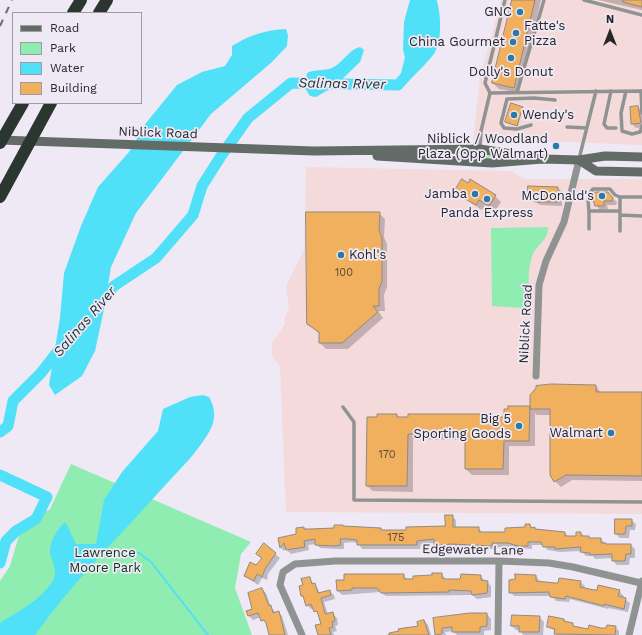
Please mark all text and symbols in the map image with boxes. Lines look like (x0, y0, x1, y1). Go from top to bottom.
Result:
place label: GNC (484, 4, 512, 20)
marker: GNC (515, 7, 525, 17)
legend (12, 12, 142, 104)
north arrow (590, 12, 630, 52)
text: N (606, 13, 614, 26)
place label: Fatte's Pizza (524, 18, 565, 49)
text: Road (50, 21, 79, 35)
marker: Fatte's Pizza (511, 28, 521, 38)
place label: China Gourmet (409, 34, 505, 50)
marker: China Gourmet (508, 37, 518, 47)
text: Park (50, 41, 76, 55)
marker: Dolly's Donut (506, 53, 516, 63)
text: Water (50, 61, 84, 75)
place label: Dolly's Donut (469, 64, 553, 80)
water label: Salinas River (298, 75, 386, 93)
text: Building (50, 81, 97, 95)
place label: Wendy's (522, 107, 574, 123)
marker: Wendy's (509, 110, 519, 120)
street label: Niblick Road (118, 124, 198, 142)
place label: Niblick / Woodland Plaza (Opp Walmart) (418, 131, 548, 162)
marker: Niblick / Woodland Plaza (Opp Walmart) (551, 141, 561, 151)
place label: Jamba (425, 186, 467, 202)
place label: McDonald's (521, 188, 594, 204)
marker: Jamba (470, 189, 480, 199)
marker: McDonald's (597, 191, 607, 201)
marker: Panda Express (482, 194, 492, 204)
place label: Panda Express (441, 205, 533, 221)
place label: Kohl's (349, 247, 386, 263)
marker: Kohl's (336, 250, 346, 260)
house number: 100 (335, 266, 353, 280)
water label: Salinas River (50, 284, 120, 360)
street label: Niblick Road (516, 284, 536, 364)
place label: Big 5 Sporting Goods (414, 411, 511, 442)
marker: Big 5 Sporting Goods (514, 421, 524, 431)
place label: Walmart (550, 425, 603, 441)
marker: Walmart (606, 428, 616, 438)
house number: 170 (378, 448, 396, 462)
house number: 175 (388, 531, 404, 545)
street label: Edgewater Lane (422, 541, 524, 559)
park label: Lawrence Moore Park (69, 545, 141, 576)

